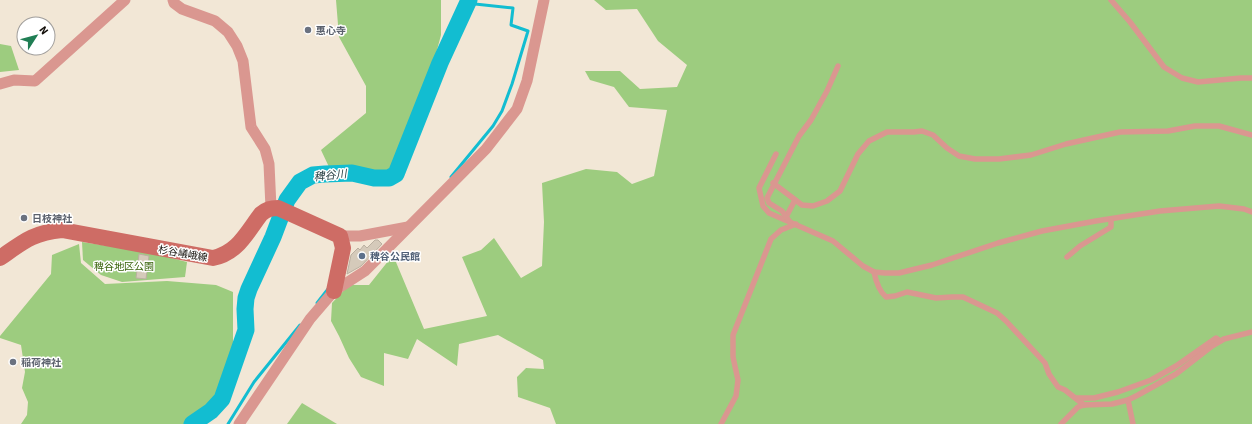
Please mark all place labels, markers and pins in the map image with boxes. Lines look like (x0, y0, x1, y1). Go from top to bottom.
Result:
place label: 惠心寺 (316, 24, 346, 38)
marker: 惠心寺 (303, 25, 313, 35)
place label: 日枝神社 (32, 212, 73, 226)
marker: 日枝神社 (19, 213, 29, 223)
place label: 稗谷公民館 (370, 250, 420, 264)
marker: 稗谷公民館 (357, 251, 367, 261)
place label: 稲荷神社 (21, 356, 62, 370)
marker: 稲荷神社 (8, 357, 18, 367)

